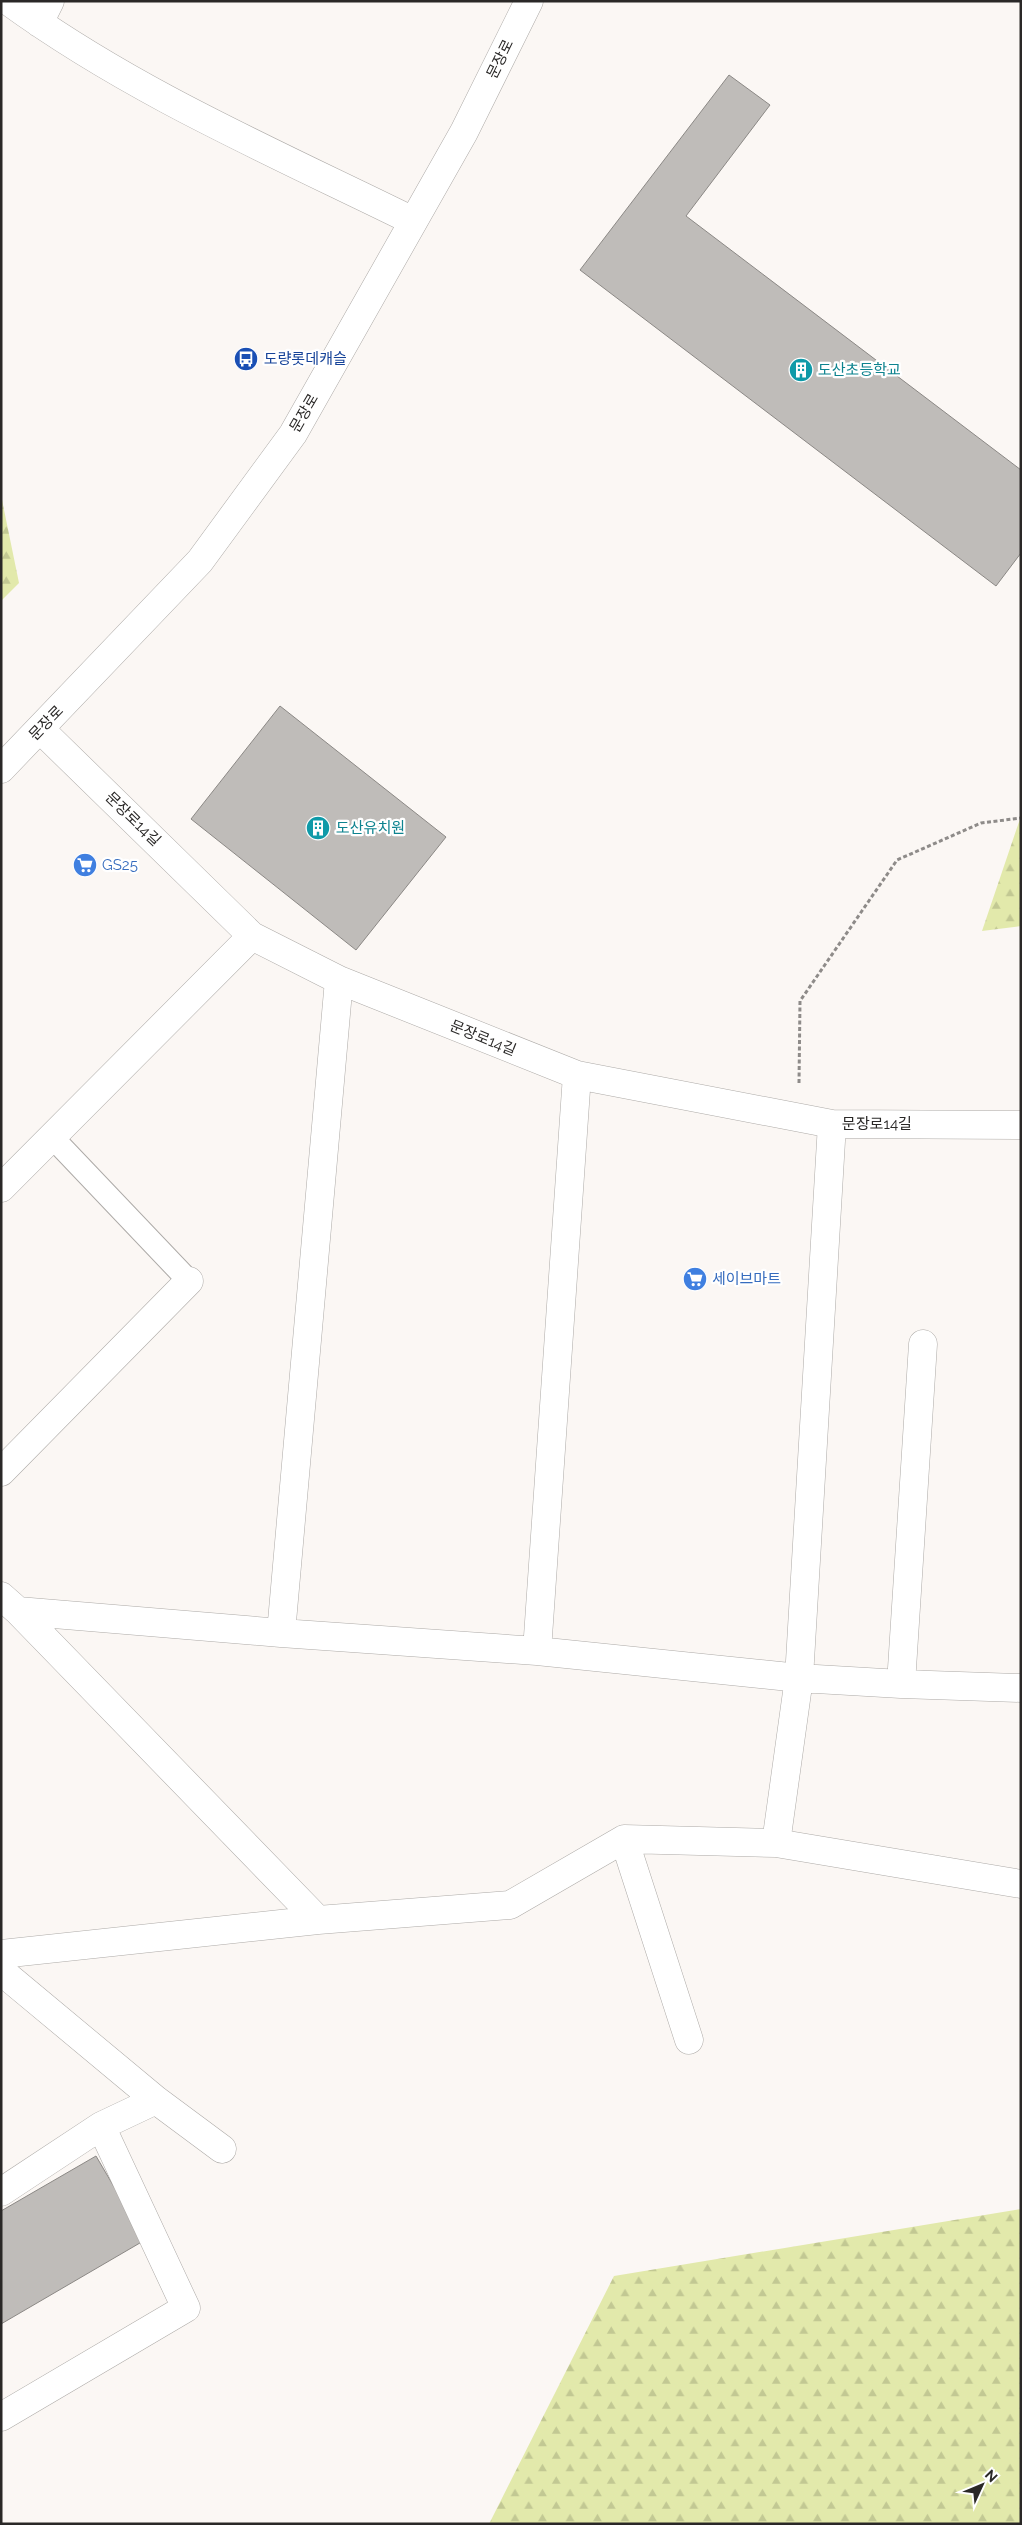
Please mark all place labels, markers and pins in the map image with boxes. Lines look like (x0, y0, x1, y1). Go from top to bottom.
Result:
bus stop icon: 도량롯데캐슬 (233, 346, 259, 372)
place label: 도량롯데캐슬 (264, 350, 347, 368)
building icon: 도산초등학교 (788, 357, 814, 383)
place label: 도산초등학교 (818, 361, 901, 379)
building icon: 도산유치원 (305, 815, 331, 841)
place label: 도산유치원 (336, 819, 405, 837)
supermarket icon: GS25 (72, 852, 98, 878)
place label: GS25 (102, 856, 138, 874)
supermarket icon: 세이브마트 (682, 1266, 708, 1292)
place label: 세이브마트 (712, 1270, 781, 1288)

